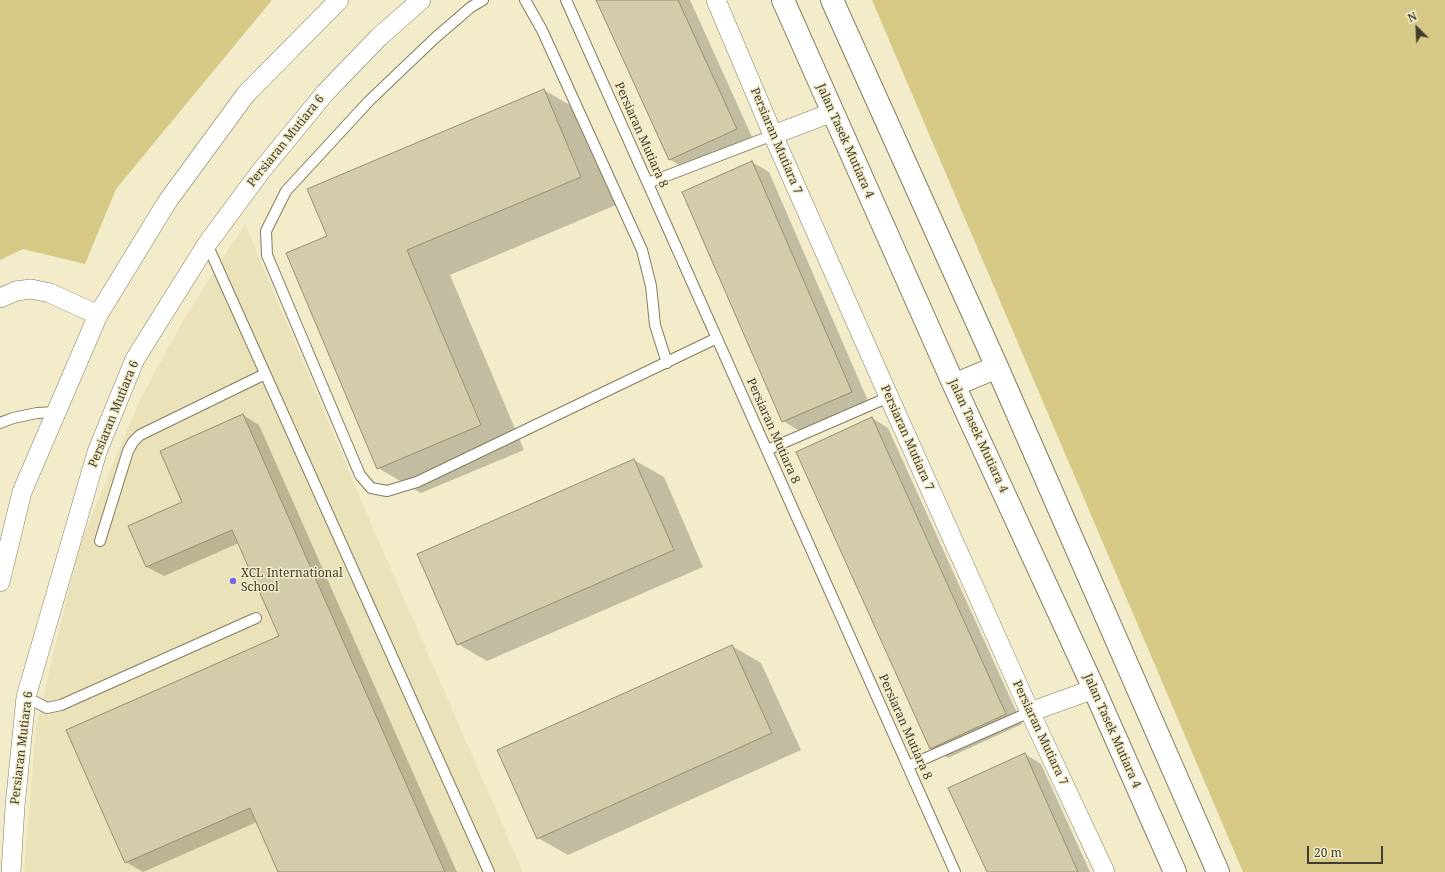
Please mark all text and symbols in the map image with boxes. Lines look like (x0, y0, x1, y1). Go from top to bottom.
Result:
north arrow (1397, 8, 1437, 48)
text: N (1405, 8, 1419, 25)
street label: Persiaran Mutiara 8 (611, 80, 671, 190)
street label: Jalan Tasek Mutiara 4 (813, 82, 877, 200)
street label: Persiaran Mutiara 7 (747, 86, 805, 196)
street label: Persiaran Mutiara 6 (245, 92, 327, 190)
street label: Persiaran Mutiara 6 (86, 358, 142, 470)
street label: Persiaran Mutiara 8 (743, 376, 803, 486)
street label: Jalan Tasek Mutiara 4 (945, 377, 1011, 495)
street label: Persiaran Mutiara 7 (877, 383, 937, 493)
place label: XCL International School (241, 567, 343, 595)
marker: XCL International School (228, 576, 238, 586)
street label: Persiaran Mutiara 8 (875, 672, 935, 782)
street label: Jalan Tasek Mutiara 4 (1080, 672, 1144, 790)
street label: Persiaran Mutiara 7 (1009, 678, 1071, 788)
street label: Persiaran Mutiara 6 (8, 691, 36, 805)
scale bar (1309, 838, 1385, 864)
text: 20 m (1314, 844, 1342, 861)

